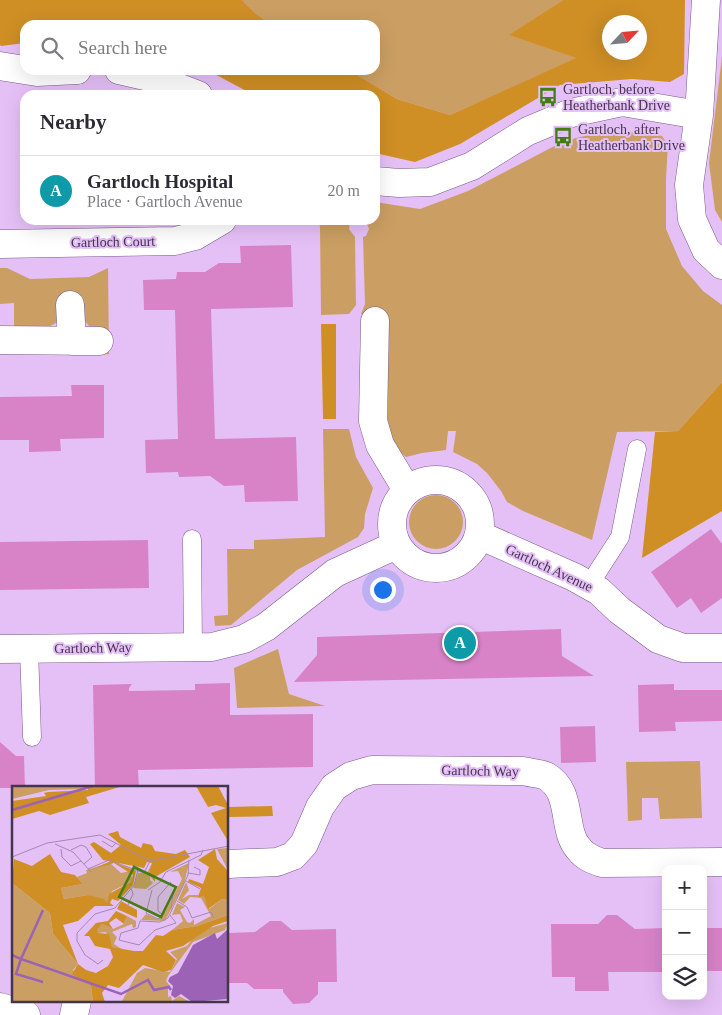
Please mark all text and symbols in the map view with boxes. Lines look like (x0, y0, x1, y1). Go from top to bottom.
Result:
north arrow (602, 15, 647, 60)
search box (20, 20, 380, 75)
icon: search (38, 34, 66, 62)
text: Search here (78, 37, 167, 58)
place label: Gartloch, before Heatherbank Drive (563, 82, 670, 113)
bus stop icon: Gartloch, before Heatherbank Drive (537, 86, 559, 108)
text: Nearby (40, 110, 107, 134)
place label: Gartloch, after Heatherbank Drive (578, 122, 685, 153)
bus stop icon: Gartloch, after Heatherbank Drive (552, 126, 574, 148)
text: Gartloch Hospital (87, 171, 233, 192)
text: A (50, 182, 62, 199)
text: 20 m (328, 182, 360, 199)
text: Place · Gartloch Avenue (87, 193, 243, 210)
street label: Gartloch Court (71, 234, 155, 250)
street label: Gartloch Avenue (503, 541, 595, 595)
your location (370, 577, 396, 603)
pin: A (444, 624, 476, 662)
street label: Gartloch Way (54, 640, 132, 656)
street label: Gartloch Way (441, 763, 519, 779)
inset map (12, 786, 229, 1002)
map controls (662, 865, 707, 1000)
button: + (662, 865, 707, 910)
button: − (662, 910, 707, 955)
button: layers (662, 955, 707, 1000)

